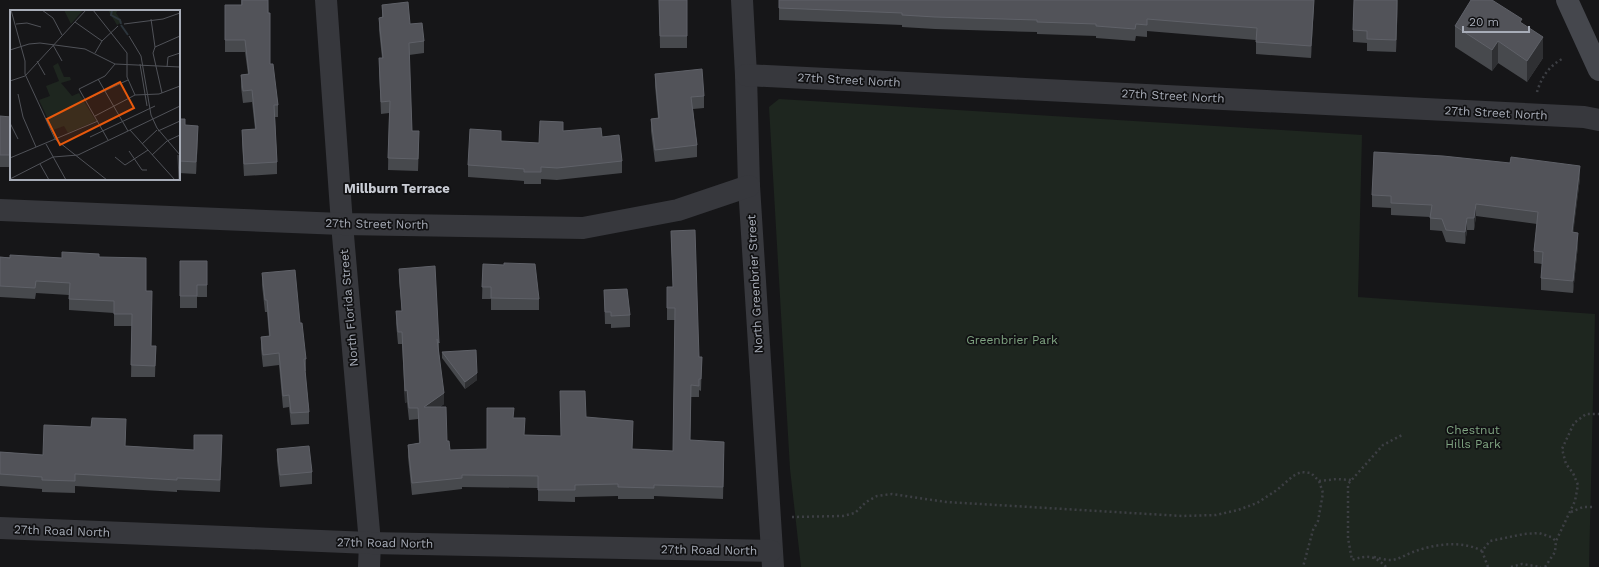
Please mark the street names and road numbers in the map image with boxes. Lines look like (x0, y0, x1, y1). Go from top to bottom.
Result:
street label: 27th Street North (797, 70, 901, 90)
street label: 27th Street North (1121, 86, 1225, 106)
street label: 27th Street North (1444, 103, 1548, 123)
street label: North Greenbrier Street (744, 214, 766, 354)
street label: 27th Street North (325, 216, 429, 232)
street label: North Florida Street (337, 249, 361, 367)
street label: 27th Road North (14, 522, 110, 540)
street label: 27th Road North (337, 535, 433, 551)
street label: 27th Road North (661, 542, 757, 558)

